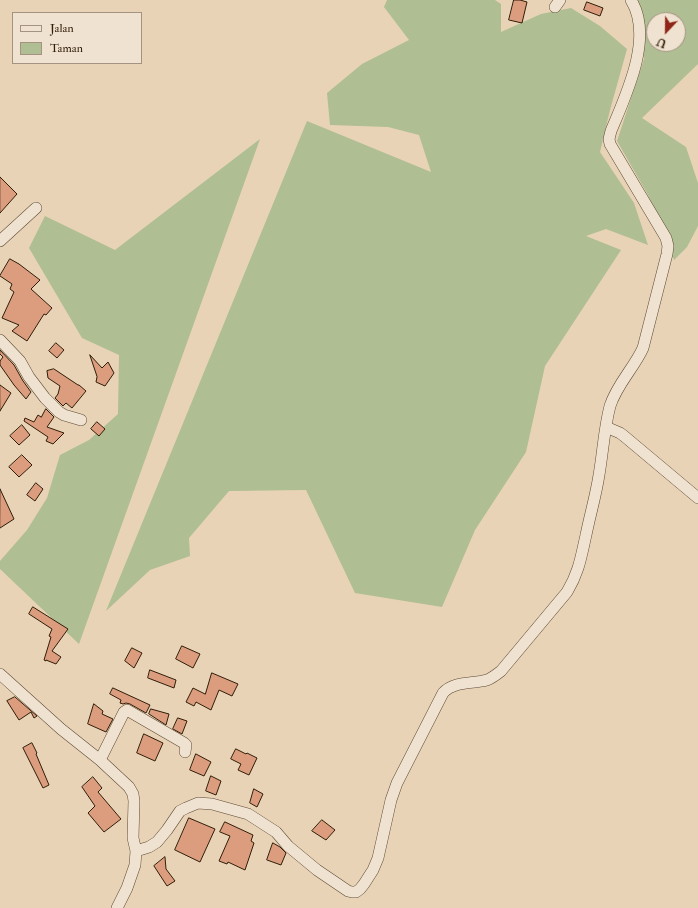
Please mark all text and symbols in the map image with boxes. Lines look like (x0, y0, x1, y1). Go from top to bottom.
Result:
legend (12, 12, 142, 64)
north arrow (646, 12, 686, 52)
text: Jalan (50, 21, 74, 36)
text: U (655, 35, 668, 50)
text: Taman (50, 41, 83, 56)

